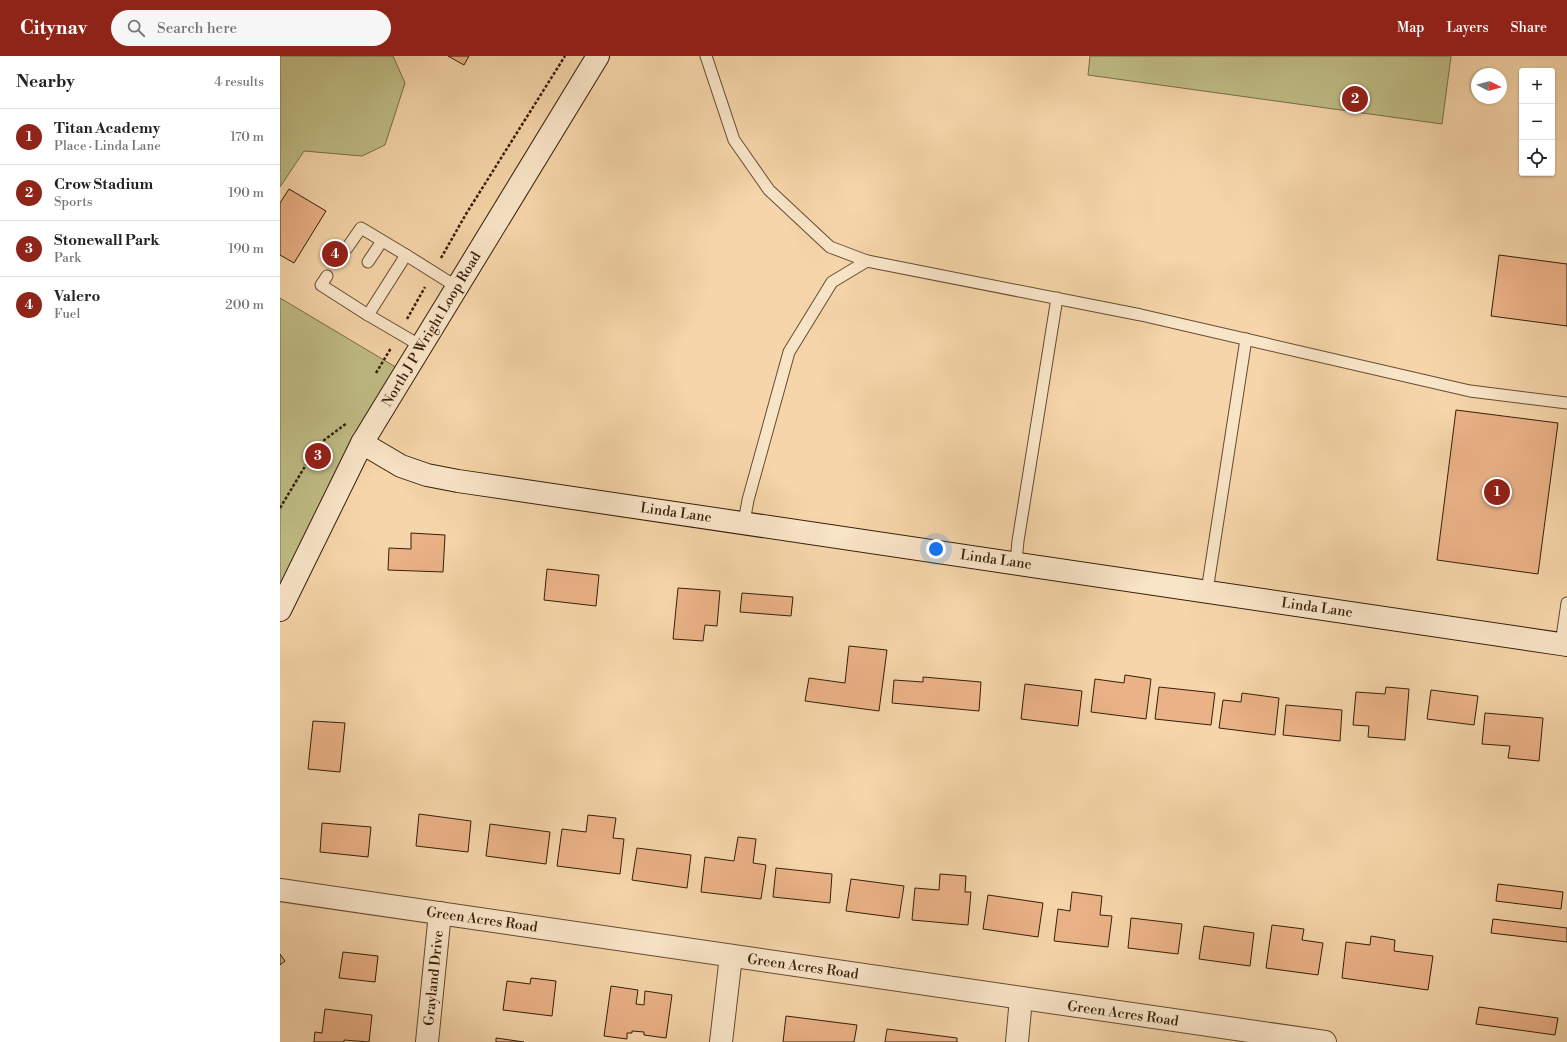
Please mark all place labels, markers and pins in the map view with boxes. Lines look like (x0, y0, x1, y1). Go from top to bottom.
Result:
pin: 2 (1342, 84, 1368, 114)
pin: 4 (322, 239, 348, 269)
pin: 3 (305, 441, 331, 471)
pin: 1 (1484, 477, 1510, 507)

